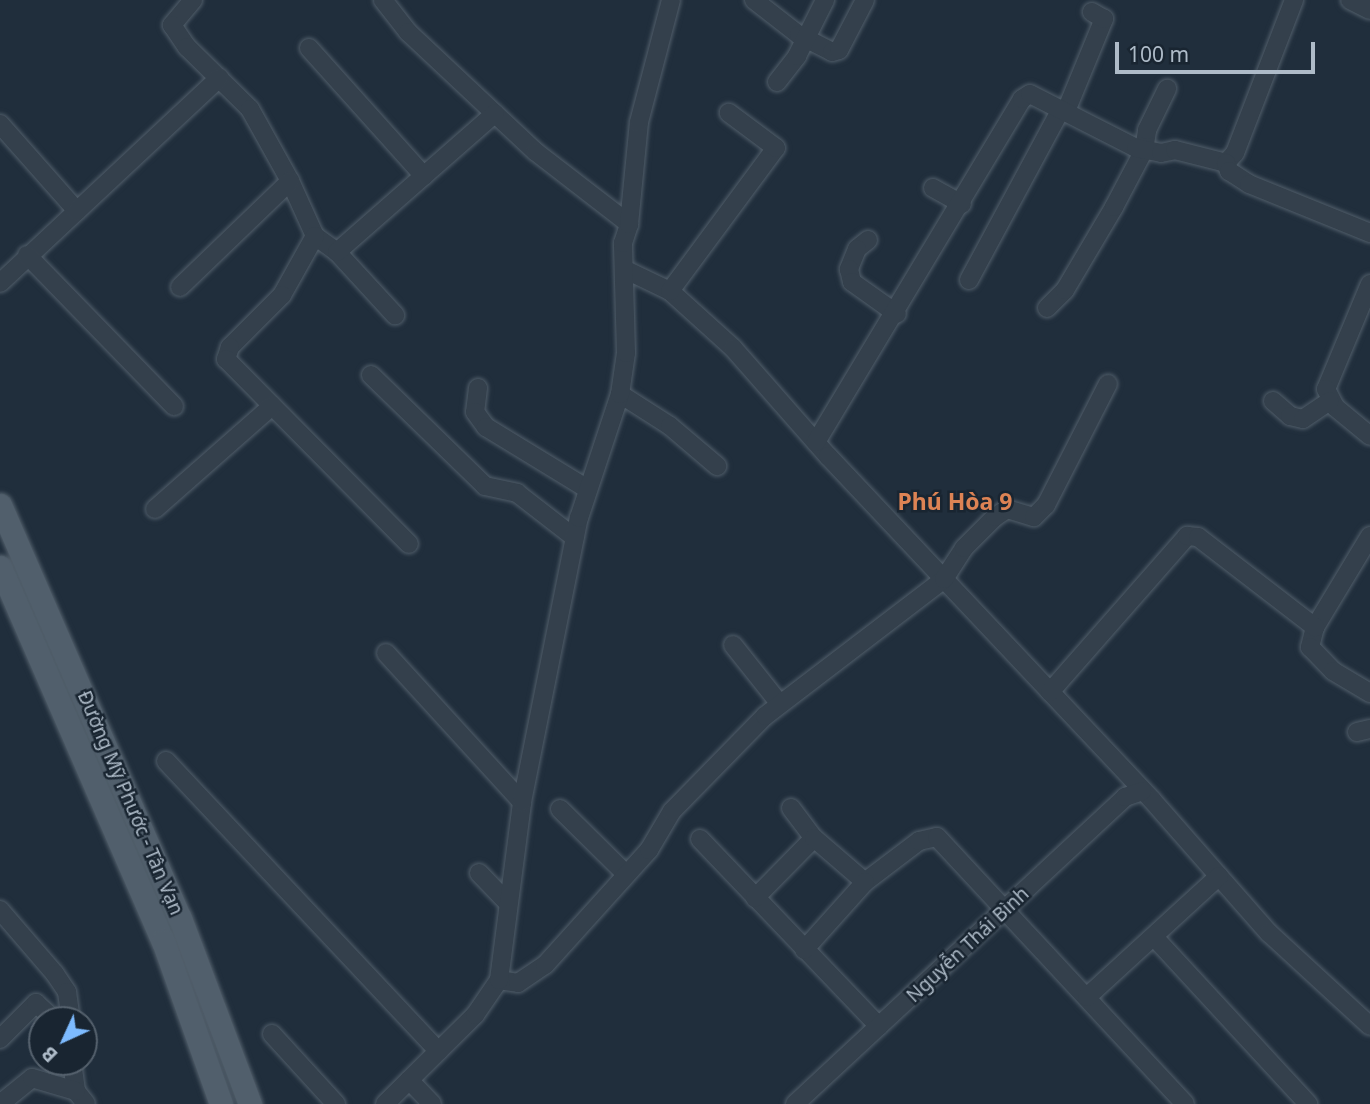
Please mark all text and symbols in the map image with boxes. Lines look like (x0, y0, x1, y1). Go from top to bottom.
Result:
scale bar (1118, 28, 1318, 72)
text: 100 m (1128, 40, 1189, 68)
district label: Phú Hòa 9 (897, 487, 1013, 515)
street label: Đường Mỹ Phước - Tân Vạn (72, 687, 188, 919)
street label: Nguyễn Thái Bình (902, 883, 1034, 1007)
north arrow (28, 1006, 98, 1076)
text: B (36, 1041, 63, 1068)

